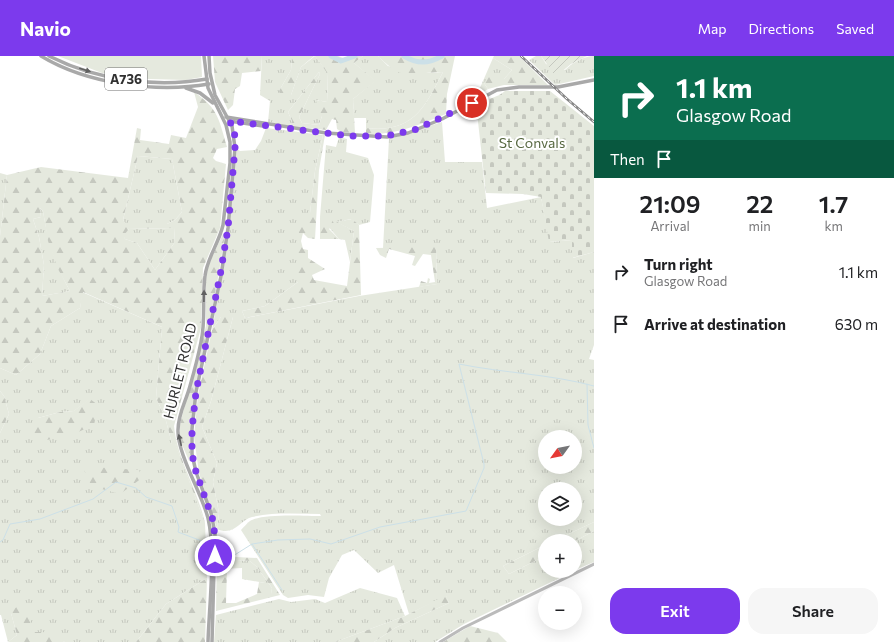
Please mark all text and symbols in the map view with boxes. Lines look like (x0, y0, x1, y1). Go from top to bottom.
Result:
text: Navio (20, 17, 71, 40)
text: Map (698, 20, 727, 37)
text: Directions (749, 20, 814, 37)
text: Saved (836, 20, 874, 37)
one-way arrow (79, 67, 91, 73)
road number: A736 (105, 68, 147, 90)
text: 1.1 km (676, 70, 753, 104)
icon: right (610, 72, 662, 124)
pin (455, 86, 489, 120)
icon: arrive (461, 92, 483, 114)
text: Glasgow Road (676, 104, 791, 126)
park label: St Convals (499, 134, 565, 151)
icon: arrive (653, 148, 675, 170)
text: Then (610, 150, 645, 168)
text: 21:09 (640, 189, 701, 218)
text: 22 (746, 189, 773, 218)
text: 1.7 (819, 189, 848, 218)
text: Arrival (650, 218, 690, 234)
text: min (749, 218, 771, 234)
text: km (824, 218, 843, 234)
text: Turn right (644, 255, 713, 273)
icon: right (610, 261, 632, 283)
text: 1.1 km (839, 263, 878, 281)
text: Glasgow Road (644, 273, 727, 289)
one-way arrow (201, 289, 207, 302)
icon: arrive (610, 313, 632, 335)
text: Arrive at destination (644, 315, 786, 333)
text: 630 m (835, 315, 878, 333)
street label: HURLET ROAD (159, 321, 200, 421)
north arrow (538, 430, 582, 474)
map controls (538, 430, 582, 630)
one-way arrow (176, 434, 182, 447)
button: layers (538, 482, 582, 526)
button: + (538, 534, 582, 578)
position arrow (194, 535, 236, 577)
button: − (538, 586, 582, 630)
button: Exit (610, 588, 740, 634)
button: Share (748, 588, 878, 634)

